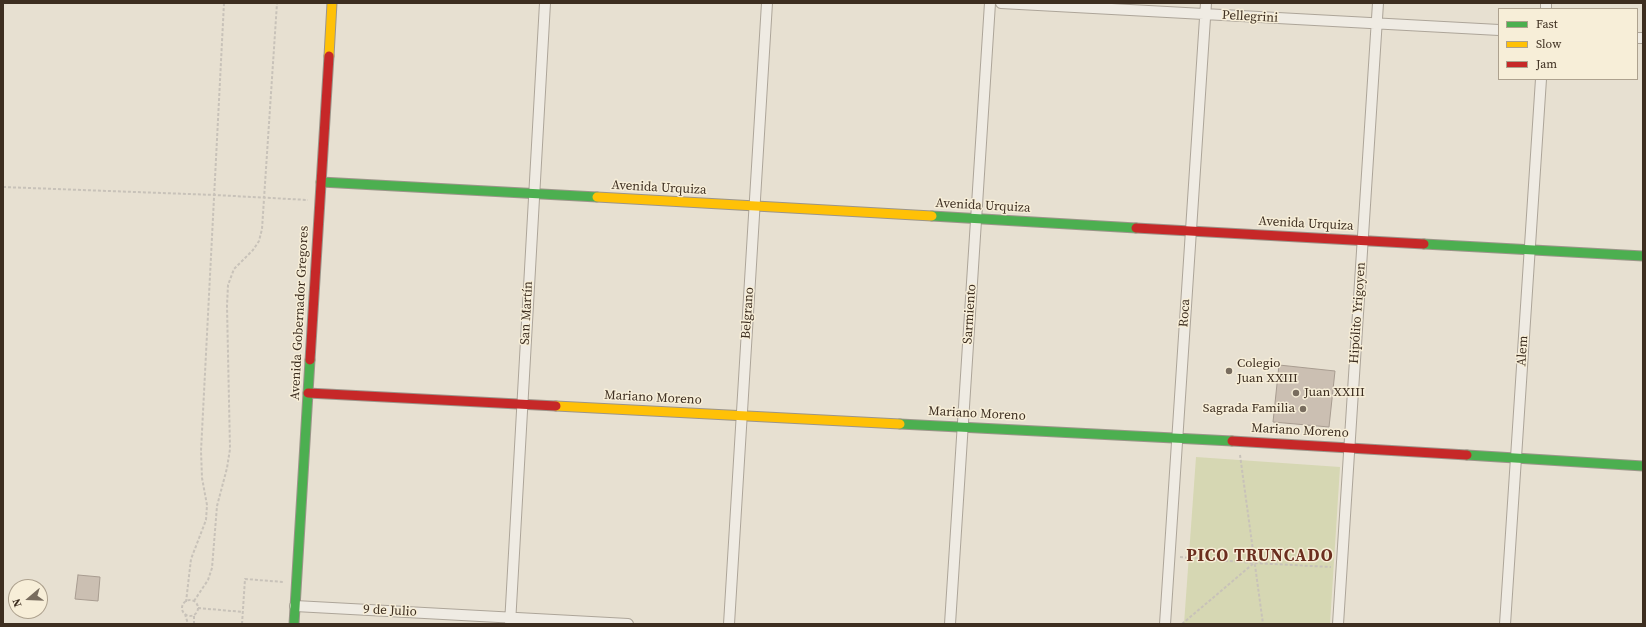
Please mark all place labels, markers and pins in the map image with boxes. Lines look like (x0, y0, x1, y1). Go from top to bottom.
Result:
place label: Colegio Juan XXIII (1237, 356, 1298, 387)
marker: Colegio Juan XXIII (1224, 366, 1234, 376)
place label: Juan XXIII (1304, 385, 1365, 401)
marker: Juan XXIII (1291, 388, 1301, 398)
place label: Sagrada Familia (1203, 401, 1295, 417)
marker: Sagrada Familia (1298, 404, 1308, 414)

